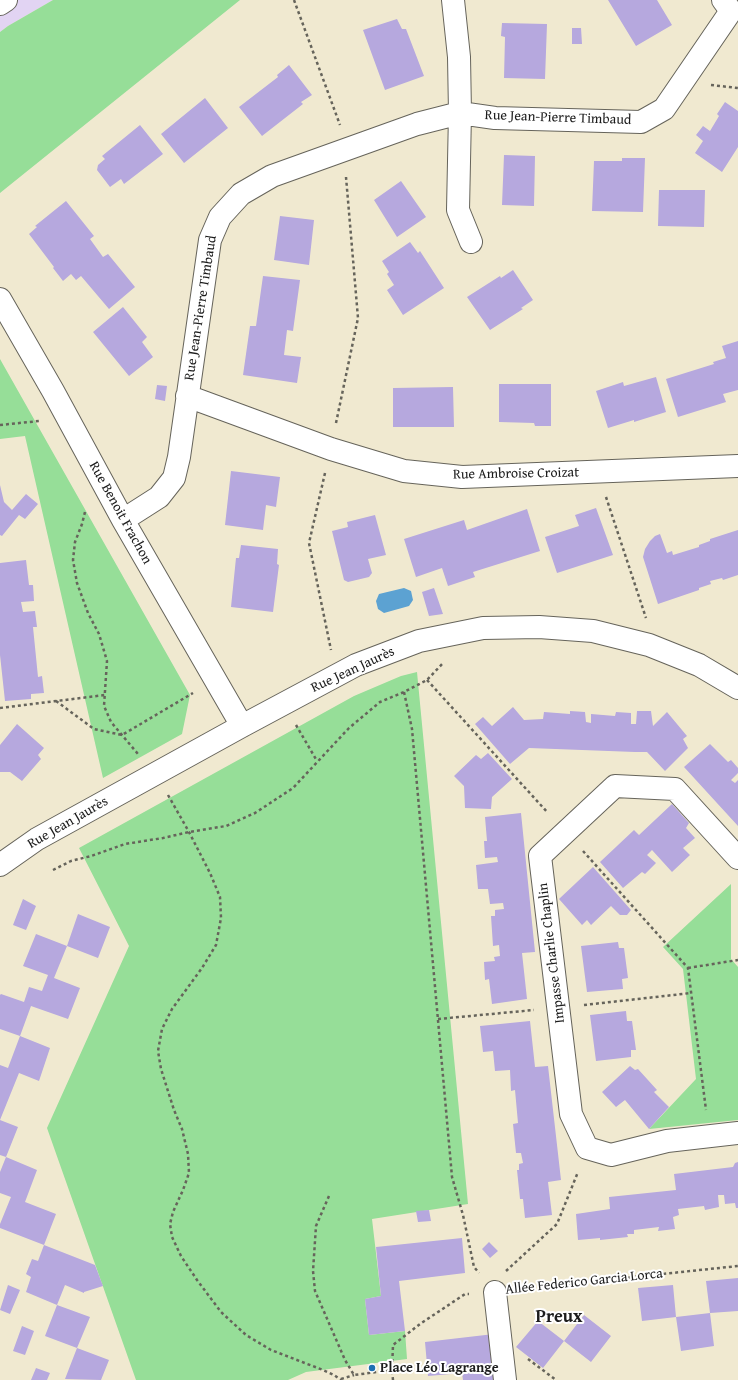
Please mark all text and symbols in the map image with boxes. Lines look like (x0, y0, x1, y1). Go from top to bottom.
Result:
street label: Rue Jean-Pierre Timbaud (484, 107, 632, 129)
street label: Rue Jean-Pierre Timbaud (181, 234, 221, 382)
street label: Rue Benoit Frachon (85, 459, 155, 567)
street label: Rue Ambroise Croizat (453, 464, 579, 484)
street label: Rue Jean Jaurès (309, 643, 397, 697)
street label: Rue Jean Jaurès (25, 793, 111, 853)
street label: Impasse Charlie Chaplin (535, 882, 569, 1024)
street label: Allée Federico Garcia Lorca (504, 1265, 664, 1299)
district label: Preux (535, 1306, 583, 1328)
place label: Place Léo Lagrange (380, 1360, 499, 1376)
marker: Place Léo Lagrange (367, 1363, 377, 1373)

